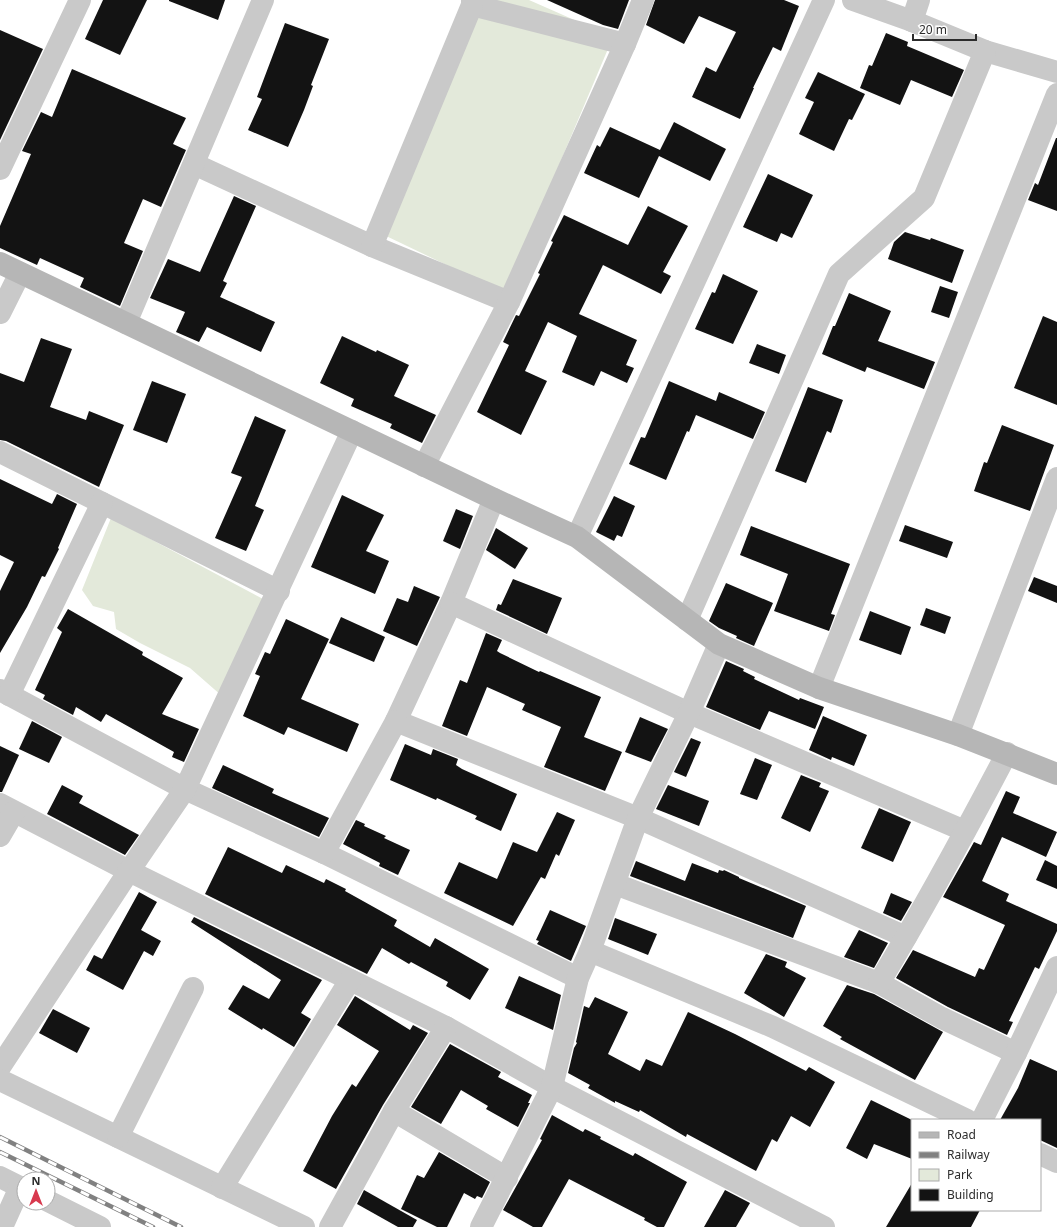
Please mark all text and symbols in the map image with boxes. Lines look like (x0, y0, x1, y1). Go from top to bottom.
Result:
scale bar (913, 16, 976, 42)
text: 20 m (919, 21, 947, 38)
legend (911, 1119, 1041, 1211)
text: Road (947, 1126, 976, 1143)
text: Railway (947, 1146, 991, 1163)
text: Park (947, 1166, 973, 1183)
north arrow (16, 1171, 56, 1211)
text: N (32, 1173, 40, 1188)
text: Building (947, 1186, 994, 1203)

